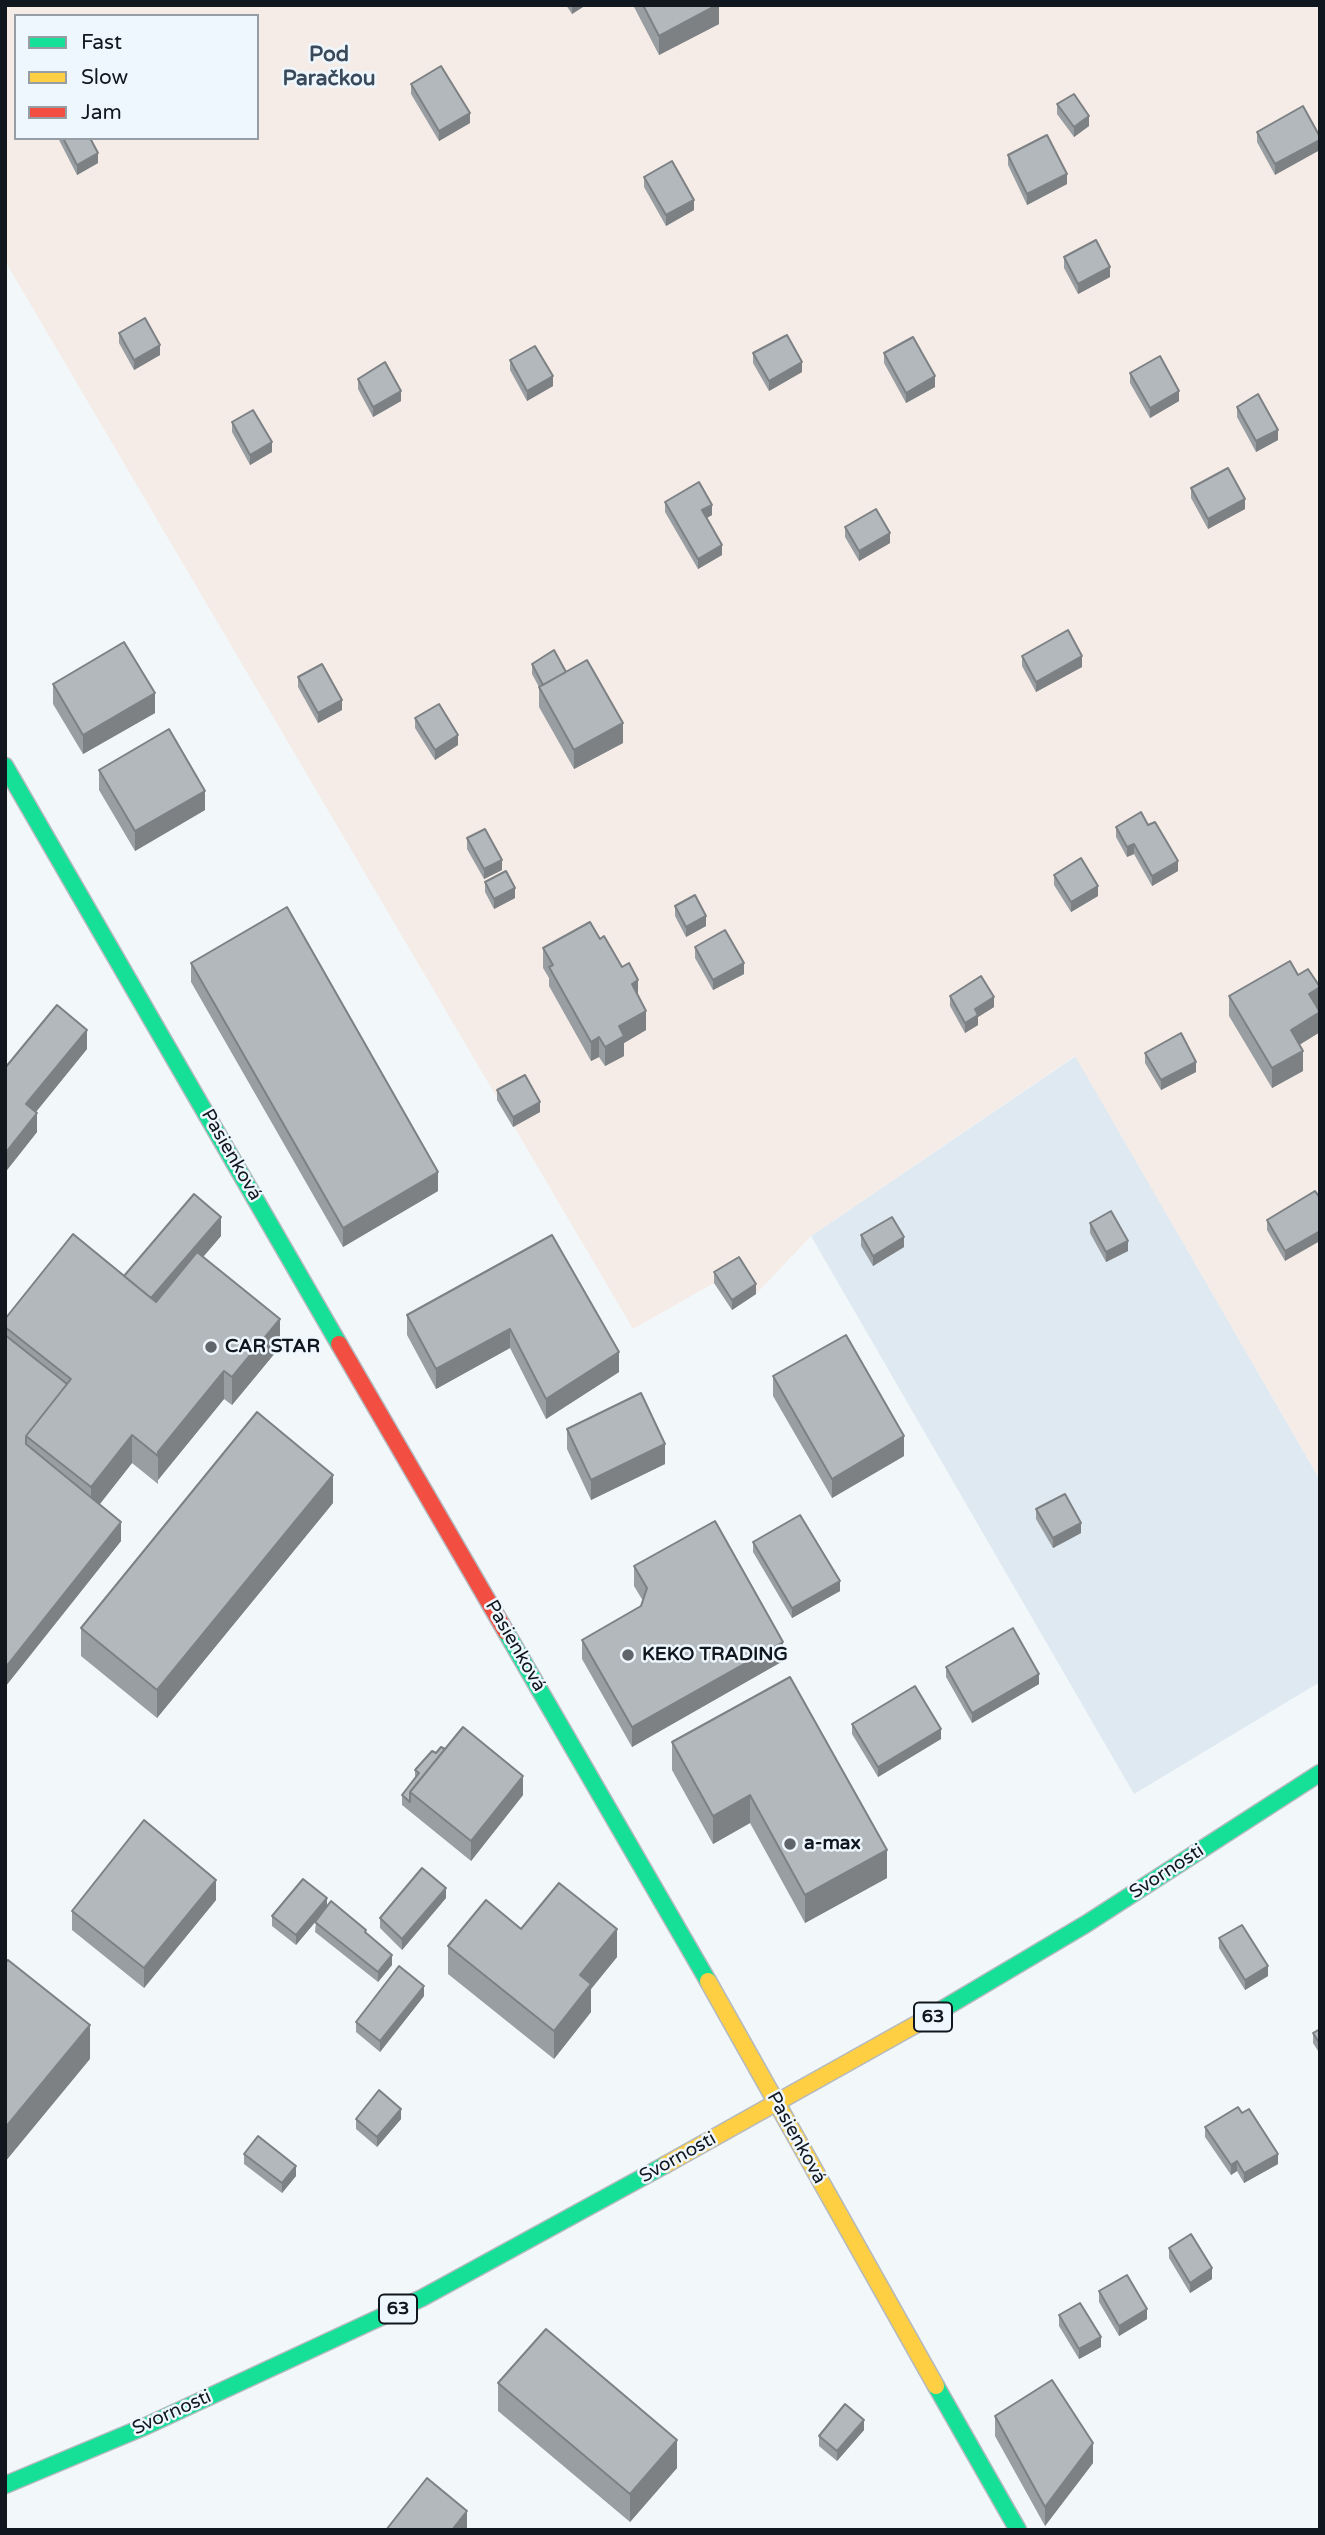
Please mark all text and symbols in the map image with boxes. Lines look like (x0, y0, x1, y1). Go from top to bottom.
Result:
legend (14, 14, 259, 140)
text: Fast (81, 30, 122, 55)
district label: Pod Paračkou (282, 42, 376, 92)
text: Slow (81, 65, 128, 90)
text: Jam (81, 100, 122, 125)
street label: Pasienková (196, 1105, 266, 1205)
place label: CAR STAR (225, 1336, 320, 1358)
marker: CAR STAR (203, 1339, 219, 1355)
street label: Pasienková (480, 1596, 550, 1696)
place label: KEKO TRADING (642, 1644, 788, 1666)
marker: KEKO TRADING (620, 1647, 636, 1663)
place label: a-max (804, 1833, 861, 1855)
marker: a-max (782, 1836, 798, 1852)
street label: Svornosti (1126, 1840, 1208, 1904)
road number: 63 (914, 2003, 952, 2032)
street label: Pasienková (761, 2088, 831, 2188)
street label: Svornosti (636, 2128, 720, 2188)
road number: 63 (379, 2294, 417, 2323)
street label: Svornosti (129, 2385, 215, 2441)

